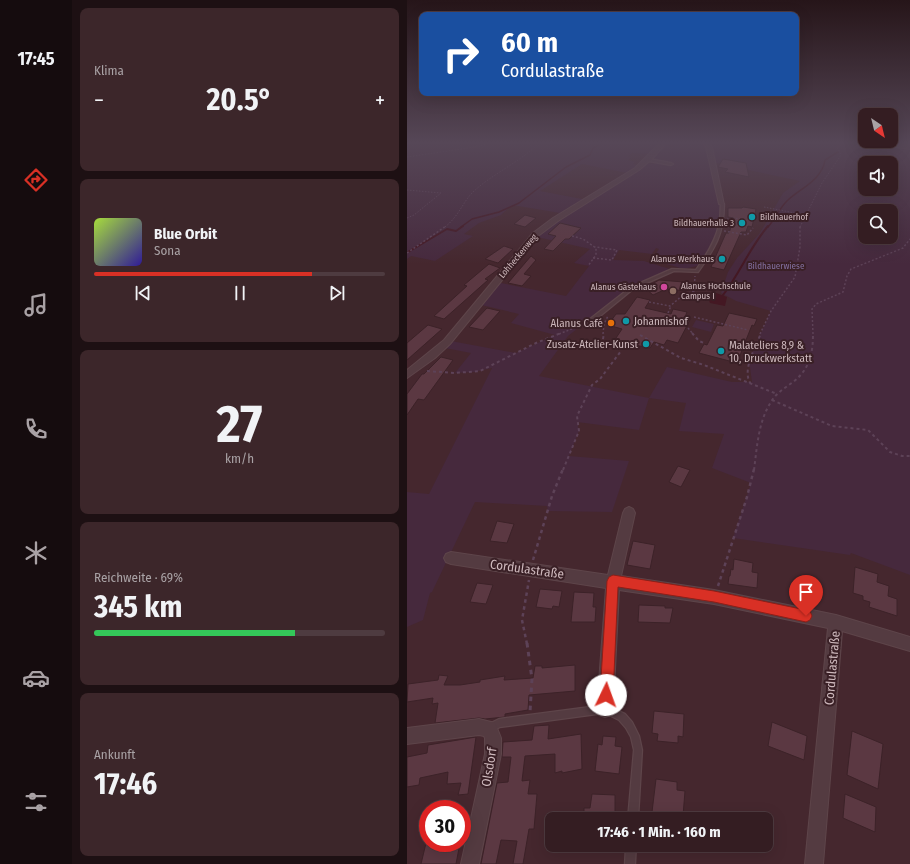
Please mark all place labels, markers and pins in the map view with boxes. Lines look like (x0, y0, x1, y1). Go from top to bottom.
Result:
marker: Bildhauerhof (747, 212, 757, 222)
place label: Bildhauerhof (760, 212, 809, 222)
place label: Bildhauerhalle 3 (674, 218, 734, 228)
marker: Bildhauerhalle 3 (737, 218, 747, 228)
place label: Alanus Werkhaus (651, 254, 714, 264)
marker: Alanus Werkhaus (717, 254, 727, 264)
place label: Alanus Hochschule Campus I (681, 281, 751, 301)
place label: Alanus Gästehaus (591, 282, 656, 292)
marker: Alanus Gästehaus (659, 282, 669, 292)
marker: Alanus Hochschule Campus I (668, 286, 678, 296)
place label: Johannishof (634, 315, 689, 328)
marker: Johannishof (621, 316, 631, 326)
place label: Alanus Café (551, 317, 603, 330)
marker: Alanus Café (606, 318, 616, 328)
place label: Zusatz-Atelier-Kunst (547, 338, 638, 351)
marker: Zusatz-Atelier-Kunst (641, 339, 651, 349)
place label: Malateliers 8,9 & 10, Druckwerkstatt (729, 339, 812, 365)
marker: Malateliers 8,9 & 10, Druckwerkstatt (716, 346, 726, 356)
pin (789, 575, 823, 616)

